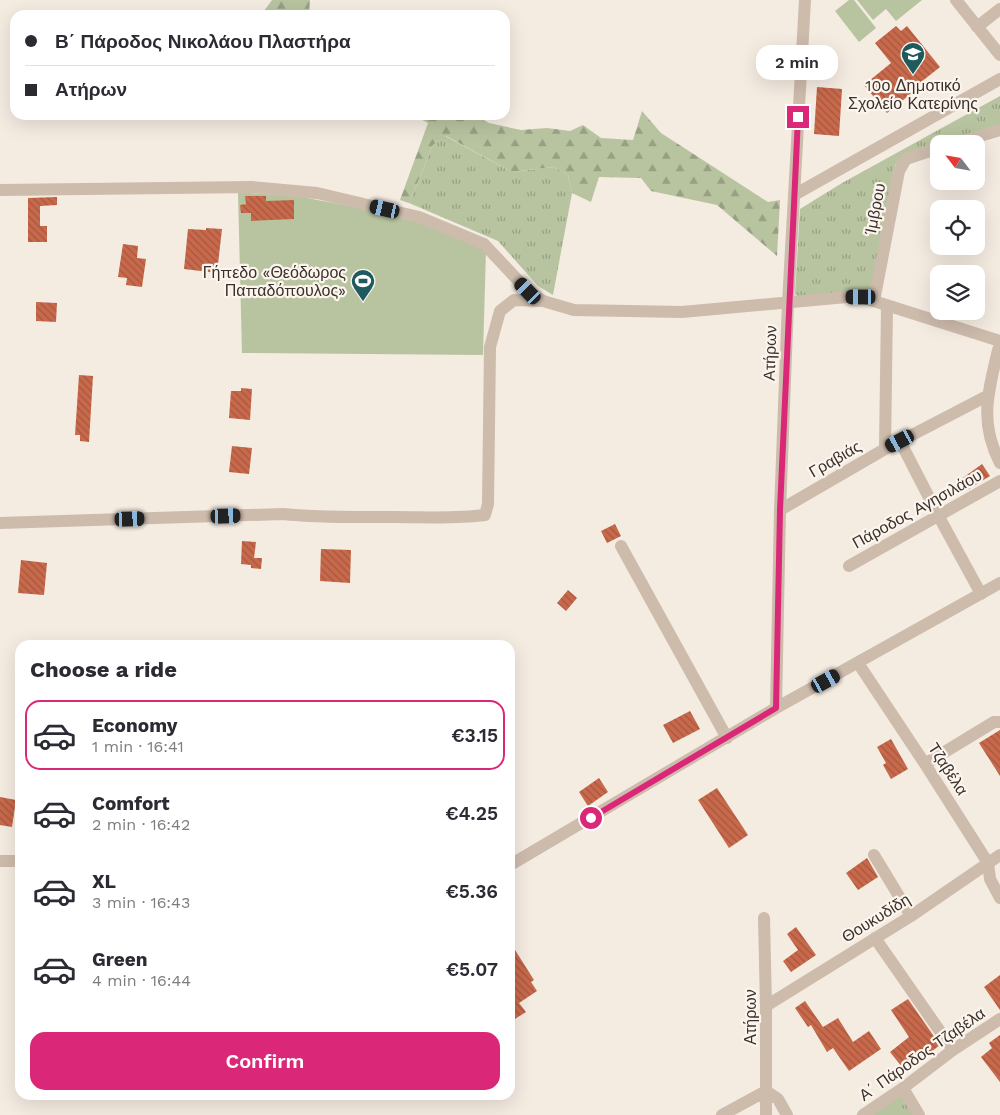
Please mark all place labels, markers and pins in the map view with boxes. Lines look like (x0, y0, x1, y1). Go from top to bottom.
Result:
school or university icon: 10ο Δημοτικό Σχολείο Κατερίνης (900, 41, 926, 75)
place label: 10ο Δημοτικό Σχολείο Κατερίνης (848, 76, 978, 113)
place label: Γήπεδο «Θεόδωρος Παπαδόπουλος» (203, 263, 346, 300)
sports icon: Γήπεδο «Θεόδωρος Παπαδόπουλος» (350, 268, 376, 302)

